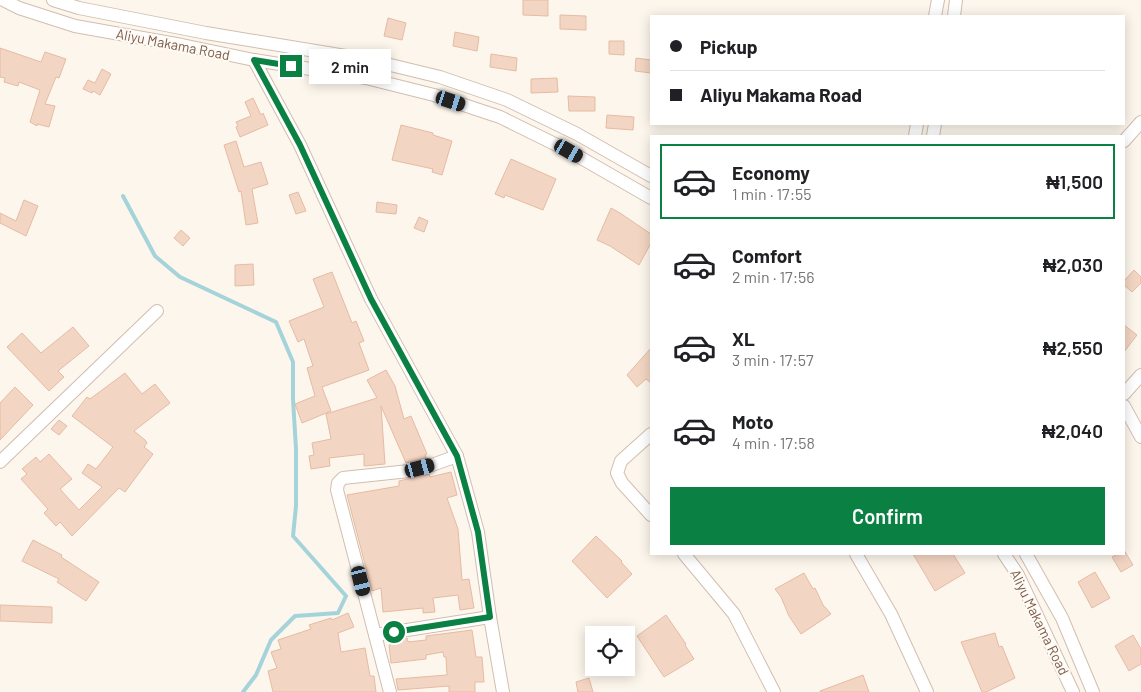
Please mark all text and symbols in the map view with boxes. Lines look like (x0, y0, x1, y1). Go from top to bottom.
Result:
street label: Aliyu Makama Road (115, 25, 231, 63)
text: Pickup (700, 35, 758, 58)
callout: 2 min (308, 48, 391, 84)
route end (280, 55, 302, 77)
text: 2 min (331, 57, 369, 76)
text: Aliyu Makama Road (700, 83, 862, 106)
car (434, 89, 467, 113)
car (552, 137, 585, 165)
icon: car (672, 159, 717, 204)
text: Economy (732, 161, 810, 184)
text: ₦1,500 (1046, 170, 1103, 193)
text: 1 min · 17:55 (732, 184, 812, 203)
icon: car (672, 242, 717, 287)
text: Comfort (732, 244, 802, 267)
text: ₦2,030 (1043, 253, 1103, 276)
text: 2 min · 17:56 (732, 267, 815, 286)
icon: car (672, 325, 717, 370)
text: XL (732, 327, 755, 350)
text: ₦2,550 (1043, 336, 1103, 359)
text: 3 min · 17:57 (732, 350, 814, 369)
icon: car (672, 408, 717, 453)
text: Moto (732, 410, 774, 433)
text: ₦2,040 (1042, 419, 1103, 442)
text: 4 min · 17:58 (732, 433, 815, 452)
car (403, 457, 436, 479)
button: Confirm (670, 487, 1105, 545)
car (350, 565, 371, 597)
street label: Aliyu Makama Road (1007, 566, 1073, 678)
route start (383, 621, 405, 643)
map controls (585, 626, 635, 676)
button: locate (585, 626, 635, 676)

